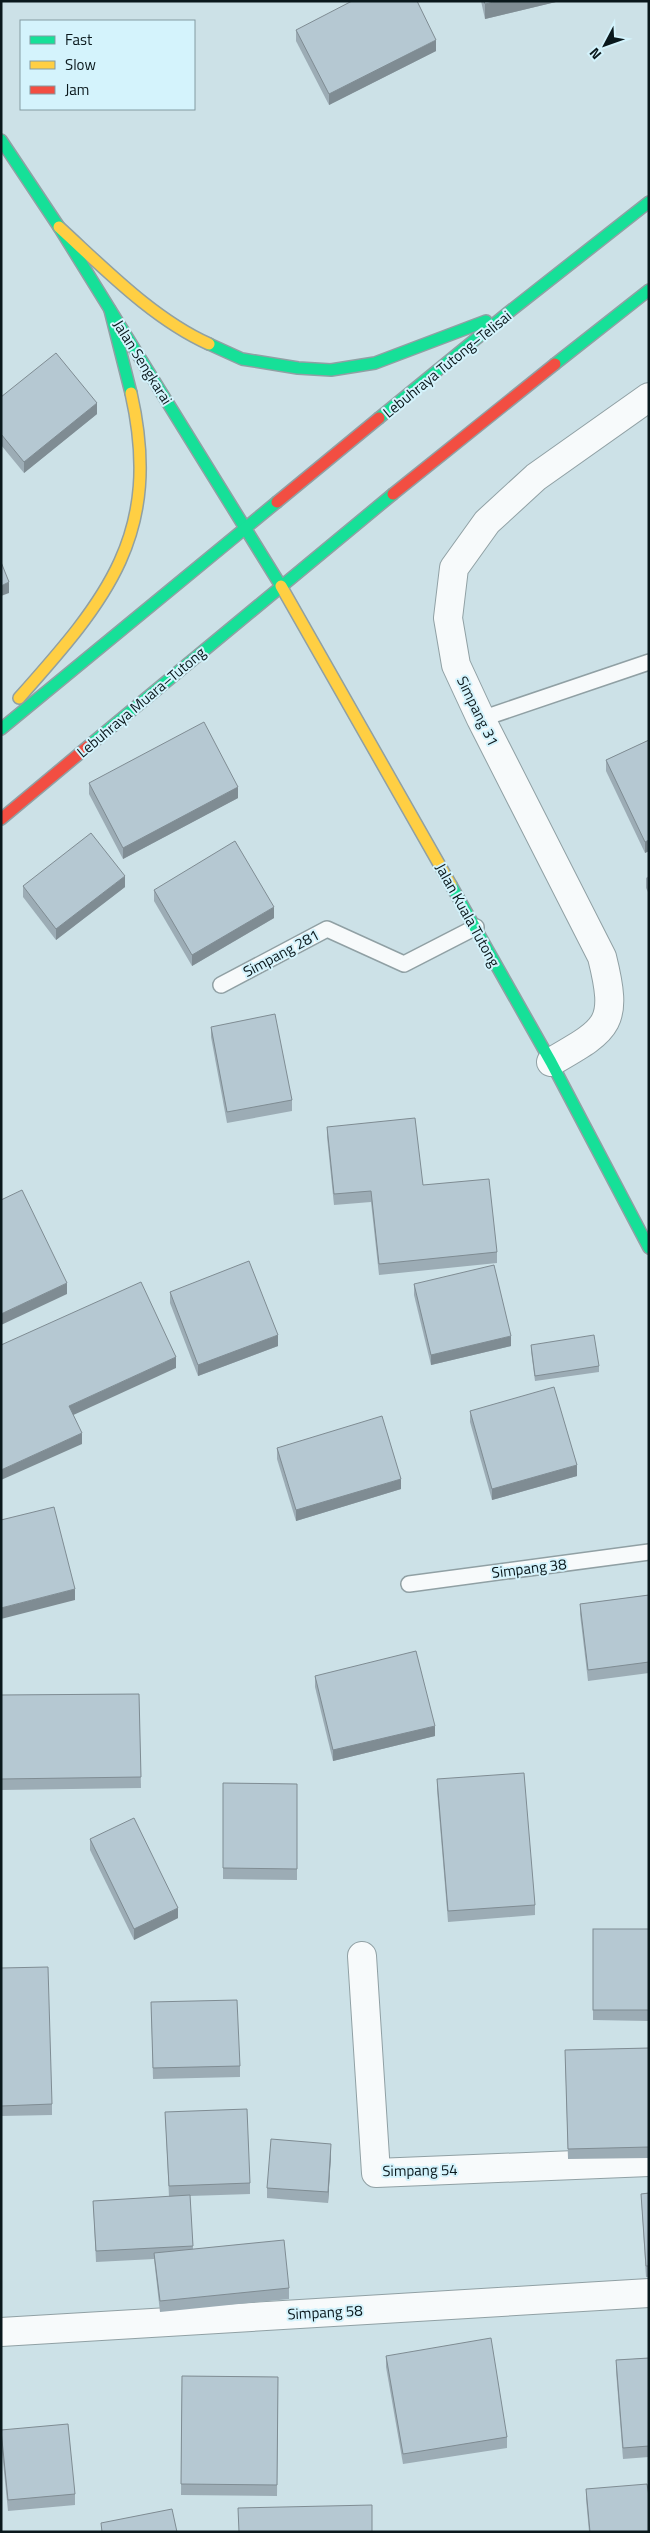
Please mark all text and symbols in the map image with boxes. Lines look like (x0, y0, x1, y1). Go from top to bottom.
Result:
legend (20, 20, 195, 110)
north arrow (580, 20, 630, 70)
text: Fast (65, 28, 93, 51)
text: N (584, 43, 606, 64)
text: Slow (65, 53, 96, 76)
text: Jam (65, 78, 89, 101)
street label: Lebuhraya Tutong–Telisai (378, 305, 516, 423)
street label: Jalan Sengkarai (108, 315, 178, 409)
street label: Lebuhraya Muara–Tutong (72, 641, 211, 763)
street label: Simpang 31 (451, 672, 505, 750)
street label: Jalan Kuala Tutong (430, 859, 506, 971)
street label: Simpang 281 (239, 923, 323, 983)
street label: Simpang 38 (490, 1552, 568, 1584)
street label: Simpang 54 (382, 2158, 458, 2182)
street label: Simpang 58 (287, 2299, 363, 2325)

